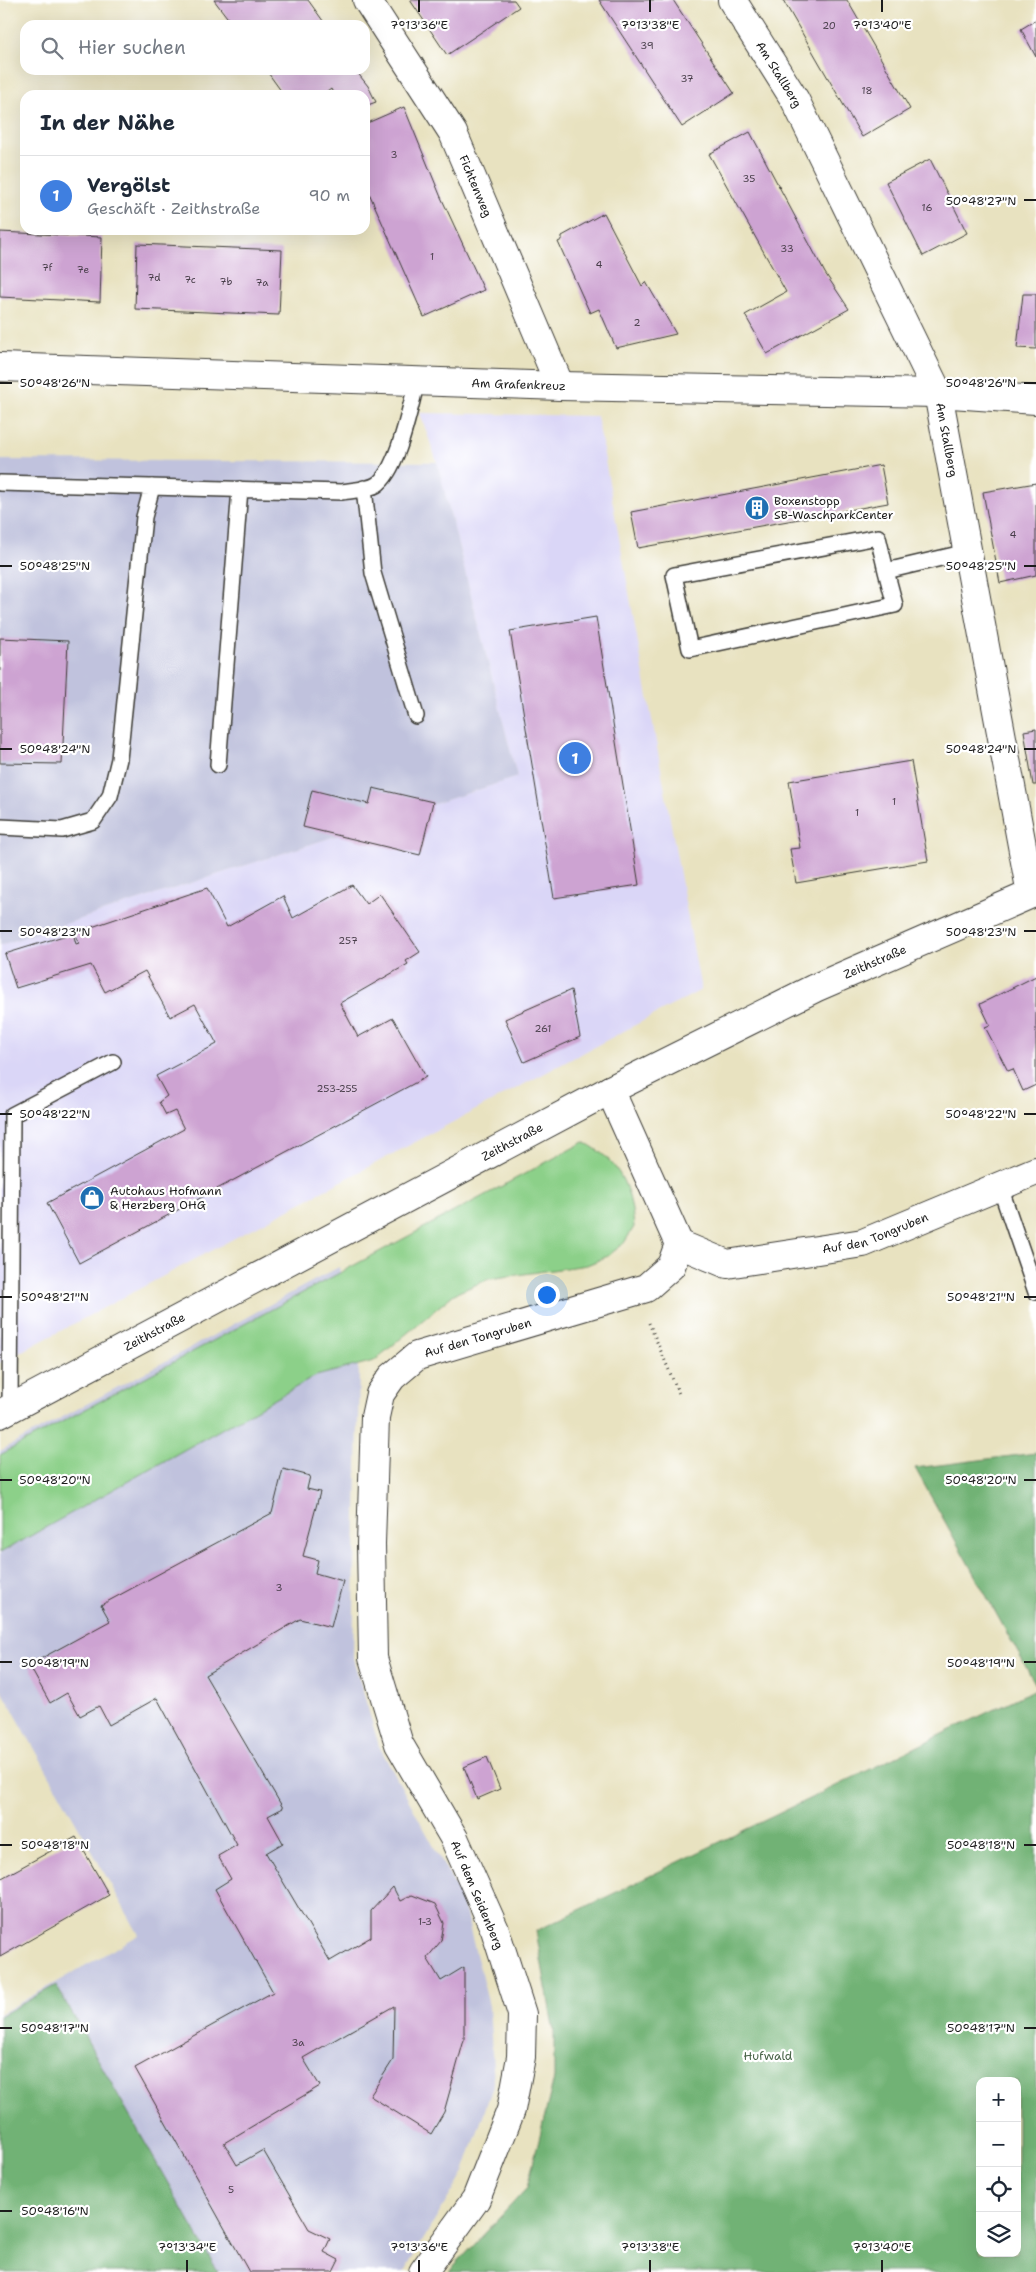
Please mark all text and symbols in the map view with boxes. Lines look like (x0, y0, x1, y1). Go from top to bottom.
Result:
text: 7°13'36"E (390, 17, 448, 33)
text: 7°13'38"E (621, 17, 679, 33)
text: 7°13'40"E (853, 17, 911, 33)
house number: 20 (822, 19, 836, 32)
search box (20, 20, 370, 75)
icon: search (38, 34, 66, 62)
text: Hier suchen (78, 35, 186, 60)
street label: Am Stallberg (752, 38, 805, 110)
house number: 39 (640, 39, 654, 52)
house number: 37 (680, 72, 694, 85)
house number: 18 (861, 84, 873, 97)
text: In der Nähe (40, 109, 175, 137)
house number: 3 (391, 148, 398, 161)
street label: Fichtenweg (455, 153, 496, 220)
house number: 35 (743, 172, 755, 185)
text: Vergölst (87, 173, 170, 198)
text: 1 (52, 185, 60, 206)
text: 90 m (309, 185, 350, 206)
text: 50°48'27"N (946, 193, 1016, 209)
text: Geschäft · Zeithstraße (87, 198, 260, 219)
house number: 16 (922, 201, 932, 214)
house number: 33 (780, 242, 794, 255)
house number: 1 (430, 250, 434, 263)
house number: 4 (596, 258, 603, 271)
house number: 7f (42, 261, 53, 274)
house number: 7e (77, 263, 89, 276)
house number: 7d (147, 271, 161, 284)
house number: 7c (184, 273, 196, 286)
house number: 7b (220, 275, 233, 288)
house number: 7a (256, 276, 269, 289)
house number: 2 (634, 316, 641, 329)
text: 50°48'26"N (20, 375, 90, 391)
street label: Am Grafenkreuz (471, 375, 566, 394)
text: 50°48'26"N (946, 375, 1016, 391)
street label: Am Stallberg (932, 401, 961, 479)
place label: Boxenstopp SB-WaschparkCenter (774, 493, 894, 523)
building icon: Boxenstopp SB-WaschparkCenter (744, 495, 770, 521)
house number: 4 (1010, 528, 1017, 541)
text: 50°48'25"N (20, 558, 90, 574)
text: 50°48'25"N (946, 558, 1016, 574)
pin: 1 (559, 739, 591, 777)
text: 50°48'24"N (20, 741, 90, 757)
text: 50°48'24"N (946, 741, 1016, 757)
house number: 1 (892, 795, 896, 808)
house number: 1 (855, 806, 859, 819)
text: 50°48'23"N (20, 924, 90, 940)
text: 50°48'23"N (946, 924, 1016, 940)
house number: 257 (338, 934, 358, 947)
street label: Zeithstraße (841, 941, 909, 983)
house number: 261 (535, 1022, 551, 1035)
house number: 253-255 (316, 1082, 358, 1095)
text: 50°48'22"N (20, 1106, 90, 1122)
text: 50°48'22"N (946, 1106, 1016, 1122)
street label: Zeithstraße (479, 1119, 546, 1165)
place label: Autohaus Hofmann & Herzberg OHG (110, 1183, 221, 1213)
shop icon: Autohaus Hofmann & Herzberg OHG (79, 1185, 105, 1211)
street label: Auf den Tongruben (821, 1209, 931, 1257)
your location (534, 1282, 560, 1308)
text: 50°48'21"N (21, 1289, 89, 1305)
text: 50°48'21"N (947, 1289, 1015, 1305)
street label: Zeithstraße (121, 1309, 188, 1355)
street label: Auf den Tongruben (422, 1315, 533, 1361)
text: 50°48'20"N (19, 1472, 91, 1488)
text: 50°48'20"N (945, 1472, 1017, 1488)
house number: 3 (276, 1581, 283, 1594)
text: 50°48'19"N (21, 1655, 89, 1671)
text: 50°48'19"N (947, 1655, 1015, 1671)
text: 50°48'18"N (21, 1837, 89, 1853)
text: 50°48'18"N (947, 1837, 1015, 1853)
street label: Auf dem Seidenberg (447, 1838, 507, 1952)
house number: 1-3 (418, 1915, 432, 1928)
text: 50°48'17"N (21, 2020, 89, 2036)
text: 50°48'17"N (947, 2020, 1015, 2036)
house number: 3a (291, 2036, 305, 2049)
park label: Hufwald (744, 2048, 793, 2064)
map controls (976, 2077, 1021, 2257)
button: + (976, 2077, 1021, 2122)
button: − (976, 2122, 1021, 2167)
button: locate (976, 2167, 1021, 2212)
house number: 5 (228, 2183, 234, 2196)
text: 50°48'16"N (21, 2203, 89, 2219)
button: layers (976, 2212, 1021, 2257)
text: 7°13'34"E (158, 2239, 216, 2255)
text: 7°13'36"E (390, 2239, 448, 2255)
text: 7°13'38"E (621, 2239, 679, 2255)
text: 7°13'40"E (853, 2239, 911, 2255)

